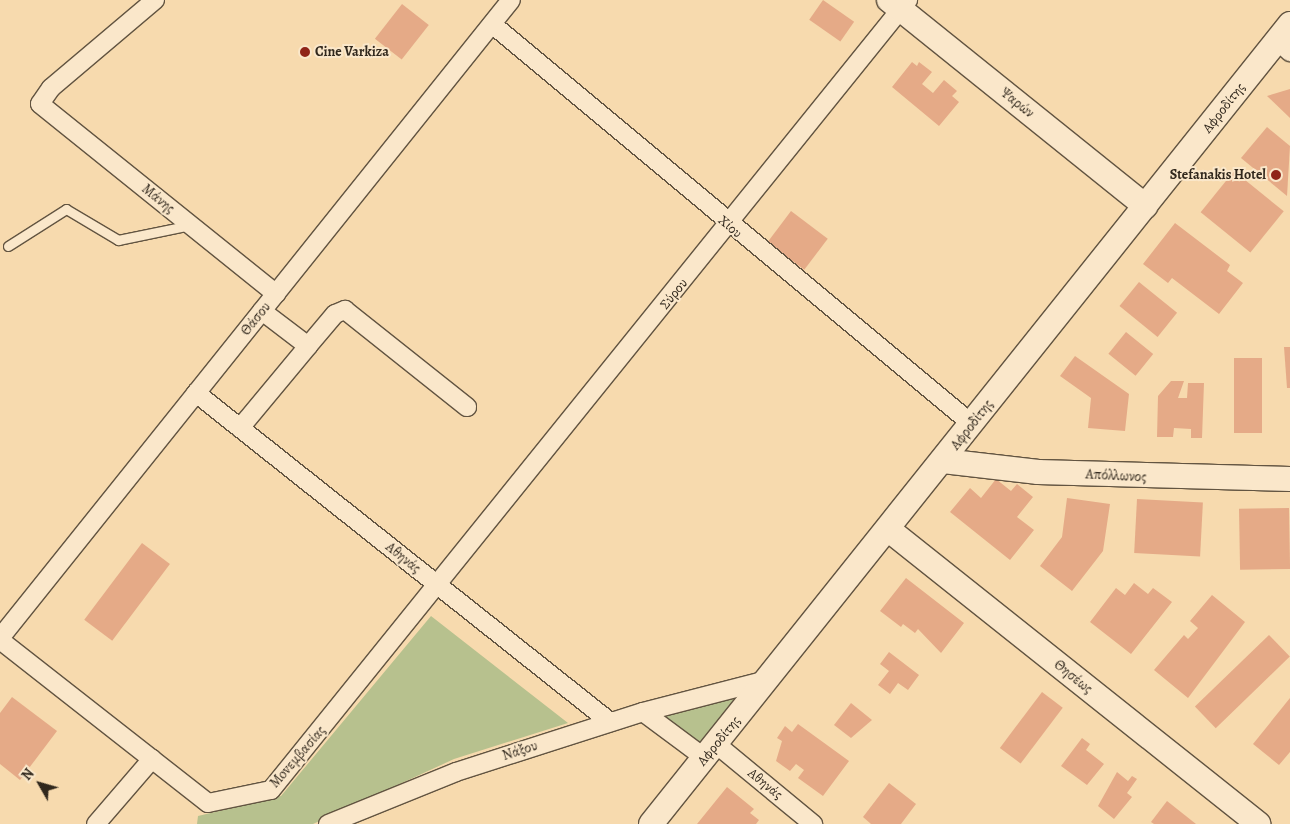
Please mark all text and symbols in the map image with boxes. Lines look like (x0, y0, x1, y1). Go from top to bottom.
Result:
place label: Cine Varkiza (315, 44, 389, 60)
marker: Cine Varkiza (299, 46, 311, 58)
street label: Αφροδίτης (1199, 80, 1249, 136)
street label: Ψαρών (997, 84, 1037, 122)
place label: Stefanakis Hotel (1170, 167, 1266, 183)
marker: Stefanakis Hotel (1270, 169, 1282, 181)
street label: Μάνης (138, 181, 178, 217)
street label: Χίου (715, 212, 745, 242)
street label: Σύρου (657, 275, 691, 313)
street label: Θάσου (238, 299, 274, 339)
street label: Αφροδίτης (947, 397, 997, 453)
street label: Απόλλωνος (1085, 466, 1147, 486)
street label: Αθηνάς (382, 539, 424, 577)
street label: Θησέως (1050, 656, 1096, 698)
street label: Αφροδίτης (694, 713, 744, 769)
street label: Movεμβασίας (267, 723, 329, 791)
street label: Νάξου (500, 737, 540, 765)
north arrow (15, 759, 65, 809)
text: N (17, 765, 38, 784)
street label: Αθηνάς (744, 765, 786, 803)

